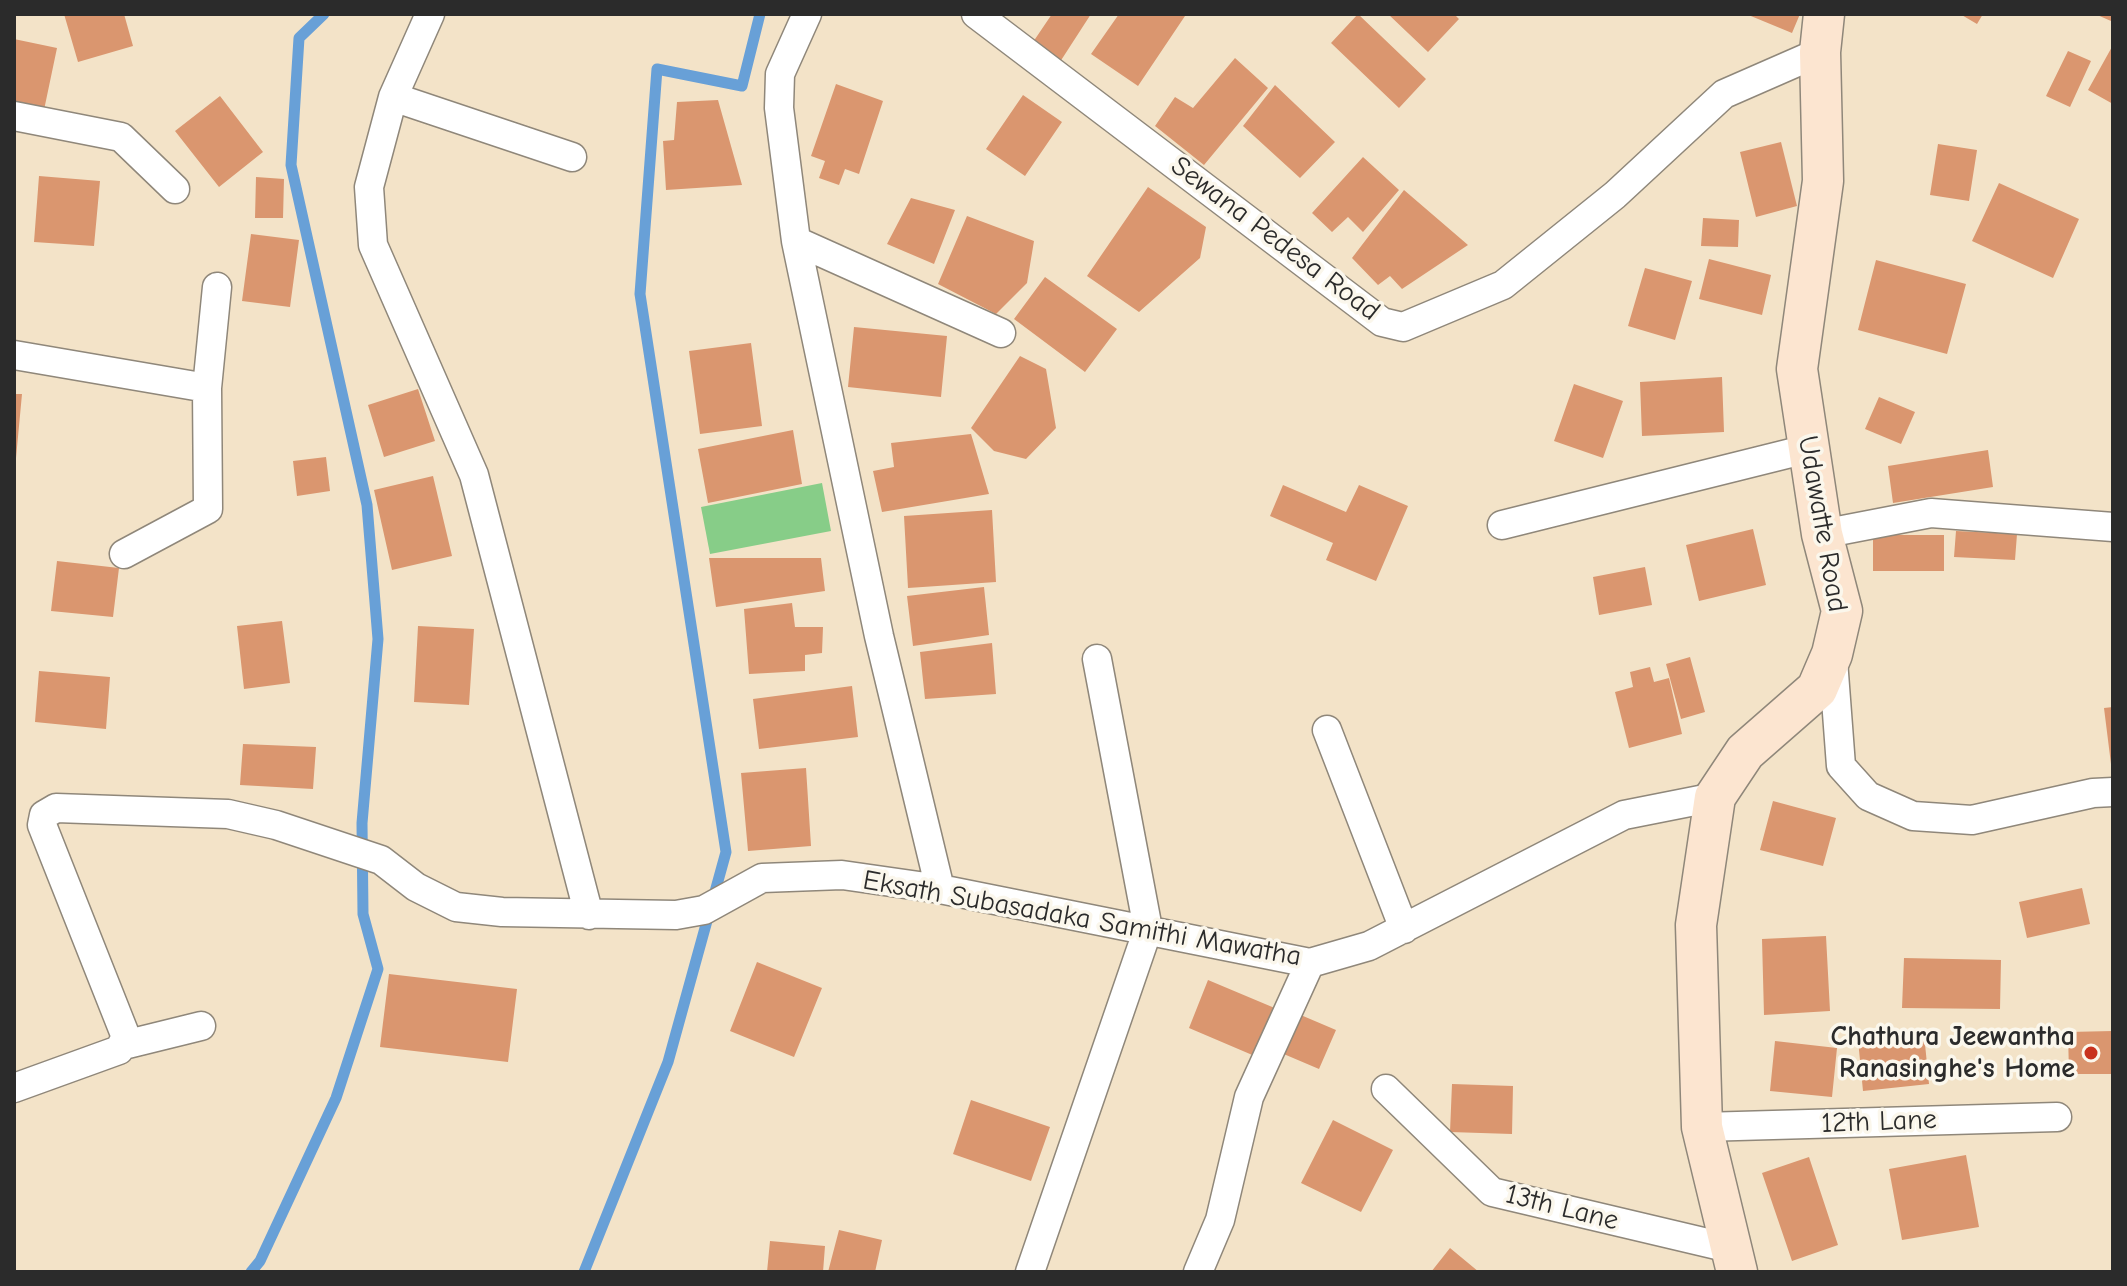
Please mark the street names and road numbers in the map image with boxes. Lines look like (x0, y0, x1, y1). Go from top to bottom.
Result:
street label: Sewana Pedesa Road (1164, 150, 1386, 328)
street label: Udawatte Road (1790, 433, 1854, 615)
street label: Eksath Subasadaka Samithi Mawatha (860, 864, 1304, 974)
street label: 12th Lane (1821, 1103, 1937, 1141)
street label: 13th Lane (1502, 1178, 1622, 1238)

